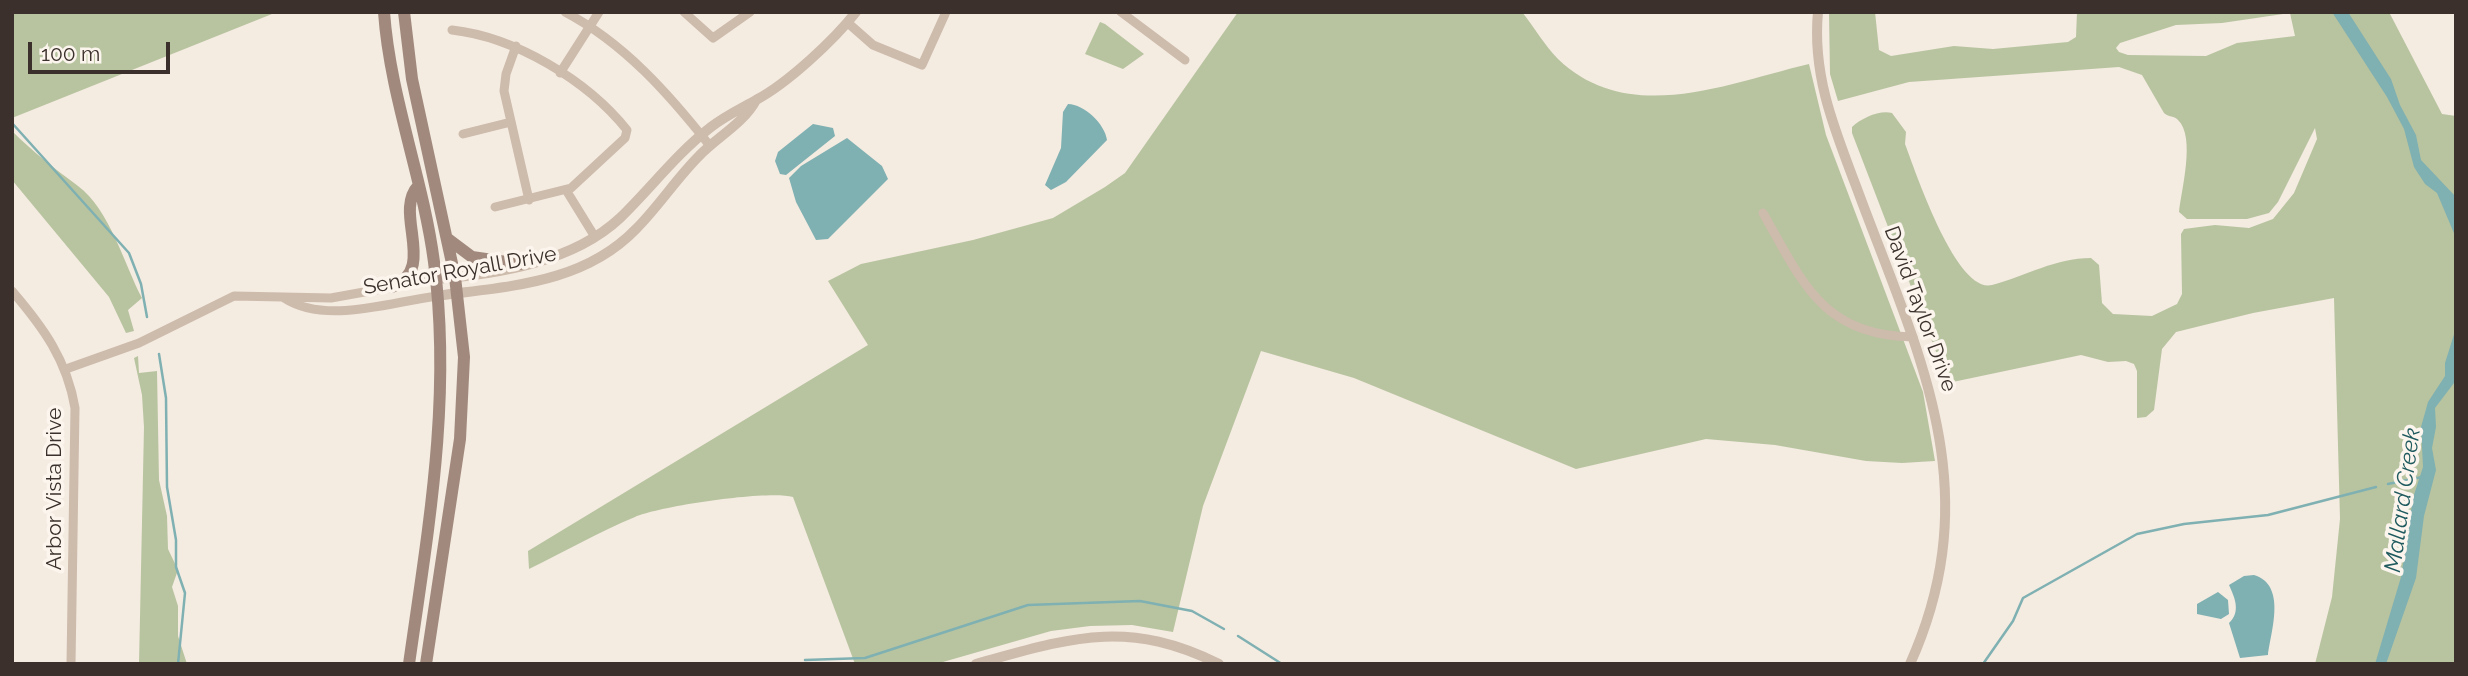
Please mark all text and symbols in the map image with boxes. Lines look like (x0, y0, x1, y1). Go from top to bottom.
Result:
scale bar (32, 28, 173, 72)
text: 100 m (41, 41, 100, 66)
street label: David Taylor Drive (1878, 223, 1962, 395)
street label: Senator Royall Drive (361, 242, 559, 300)
street label: Arbor Vista Drive (42, 408, 68, 570)
water label: Mallard Creek (2379, 426, 2427, 574)

